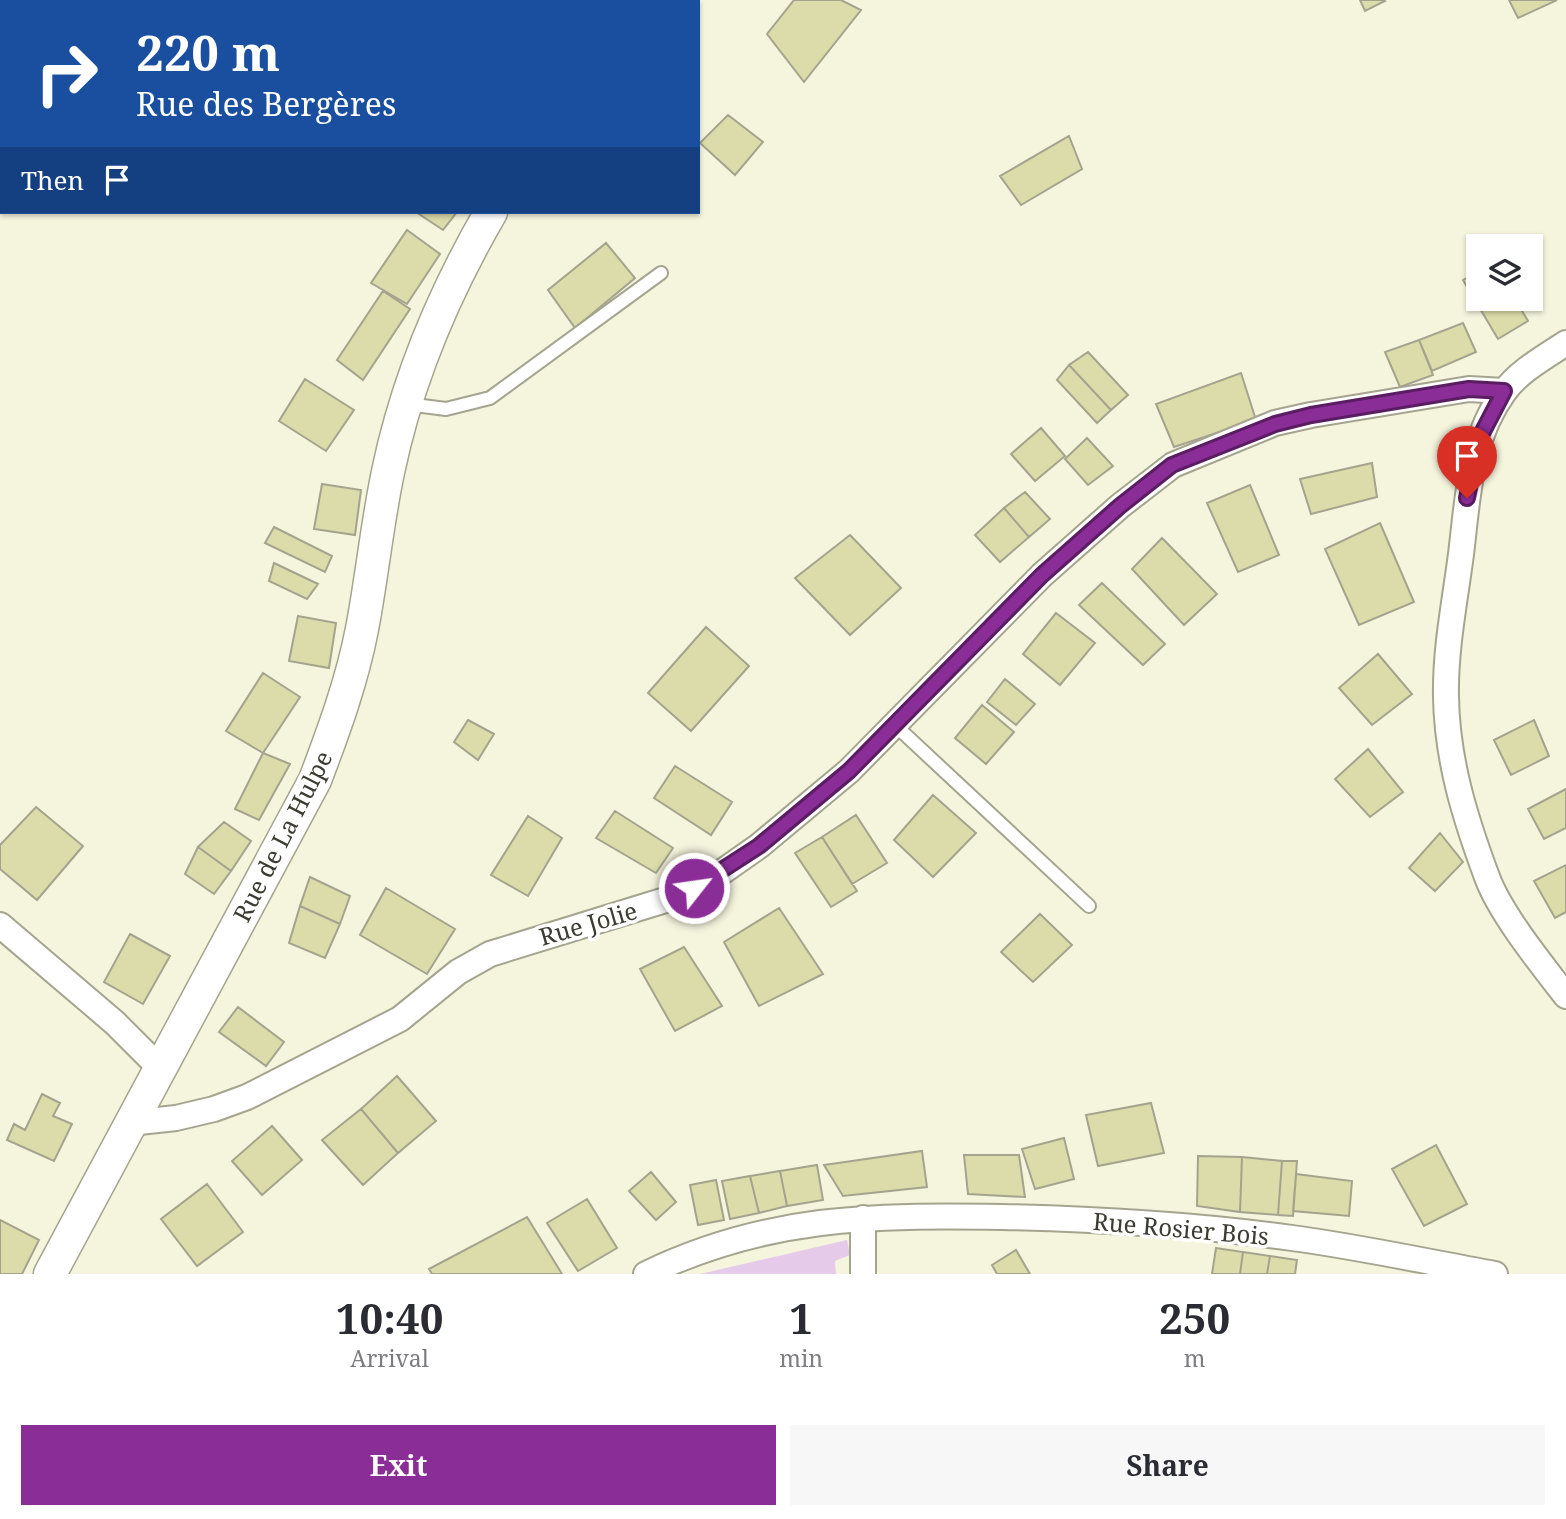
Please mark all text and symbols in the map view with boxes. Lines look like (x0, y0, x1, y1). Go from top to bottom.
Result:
text: 220 m (136, 19, 280, 85)
icon: right (21, 28, 112, 119)
text: Rue des Bergères (136, 82, 396, 125)
icon: arrive (98, 161, 136, 199)
text: Then (21, 162, 84, 198)
map controls (1466, 234, 1543, 311)
button: layers (1466, 234, 1543, 311)
pin (1437, 426, 1497, 498)
icon: arrive (1448, 437, 1486, 475)
street label: Rue de La Hulpe (225, 745, 339, 927)
position arrow (657, 851, 731, 925)
street label: Rue Jolie (535, 893, 641, 953)
street label: Rue Rosier Bois (1092, 1204, 1270, 1252)
text: 10:40 (336, 1289, 443, 1346)
text: 1 (789, 1289, 813, 1346)
text: 250 (1159, 1289, 1230, 1346)
text: Arrival (350, 1342, 429, 1374)
text: min (779, 1342, 823, 1374)
text: m (1184, 1342, 1205, 1374)
button: Exit (21, 1425, 776, 1505)
button: Share (790, 1425, 1545, 1505)

